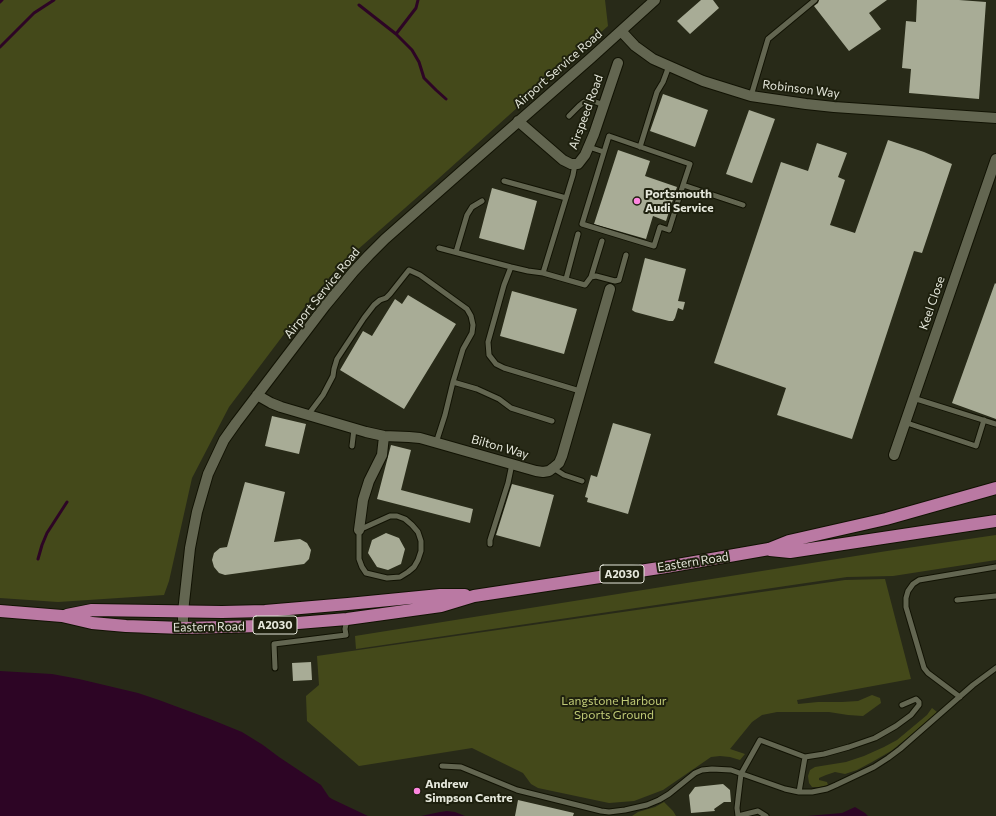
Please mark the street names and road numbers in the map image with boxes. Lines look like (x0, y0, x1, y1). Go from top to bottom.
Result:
street label: Airport Service Road (511, 27, 605, 111)
street label: Airspeed Road (566, 73, 606, 151)
street label: Robinson Way (762, 77, 840, 101)
street label: Airport Service Road (281, 245, 363, 341)
street label: Keel Close (916, 274, 948, 332)
street label: Bilton Way (470, 432, 530, 462)
street label: Eastern Road (656, 549, 730, 575)
road number: A2030 (600, 565, 644, 583)
road number: A2030 (253, 616, 297, 634)
street label: Eastern Road (173, 619, 245, 635)

